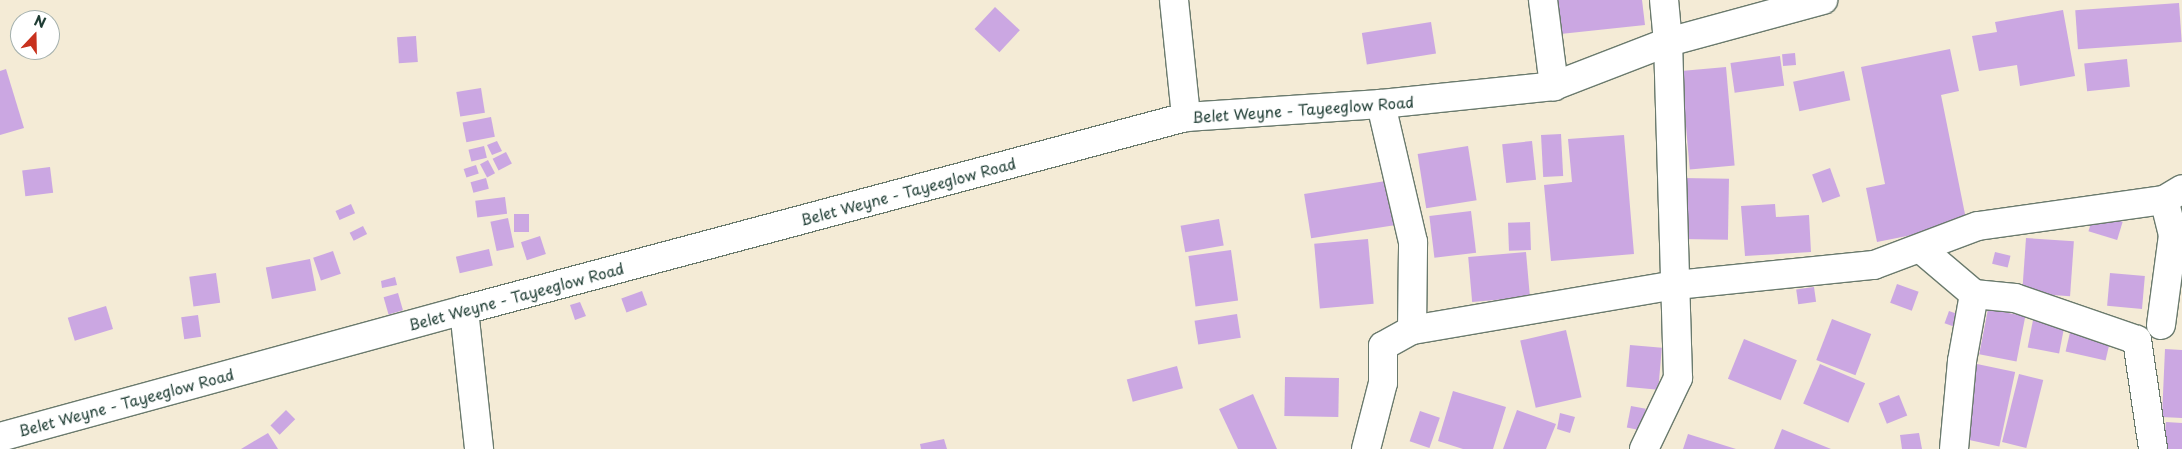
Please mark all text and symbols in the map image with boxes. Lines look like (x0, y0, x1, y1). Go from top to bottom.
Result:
north arrow (10, 10, 60, 60)
text: N (31, 10, 49, 33)
street label: Belet Weyne - Tayeeglow Road (1190, 92, 1416, 126)
street label: Belet Weyne - Tayeeglow Road (797, 153, 1019, 229)
street label: Belet Weyne - Tayeeglow Road (405, 258, 627, 334)
street label: Belet Weyne - Tayeeglow Road (15, 364, 237, 440)

